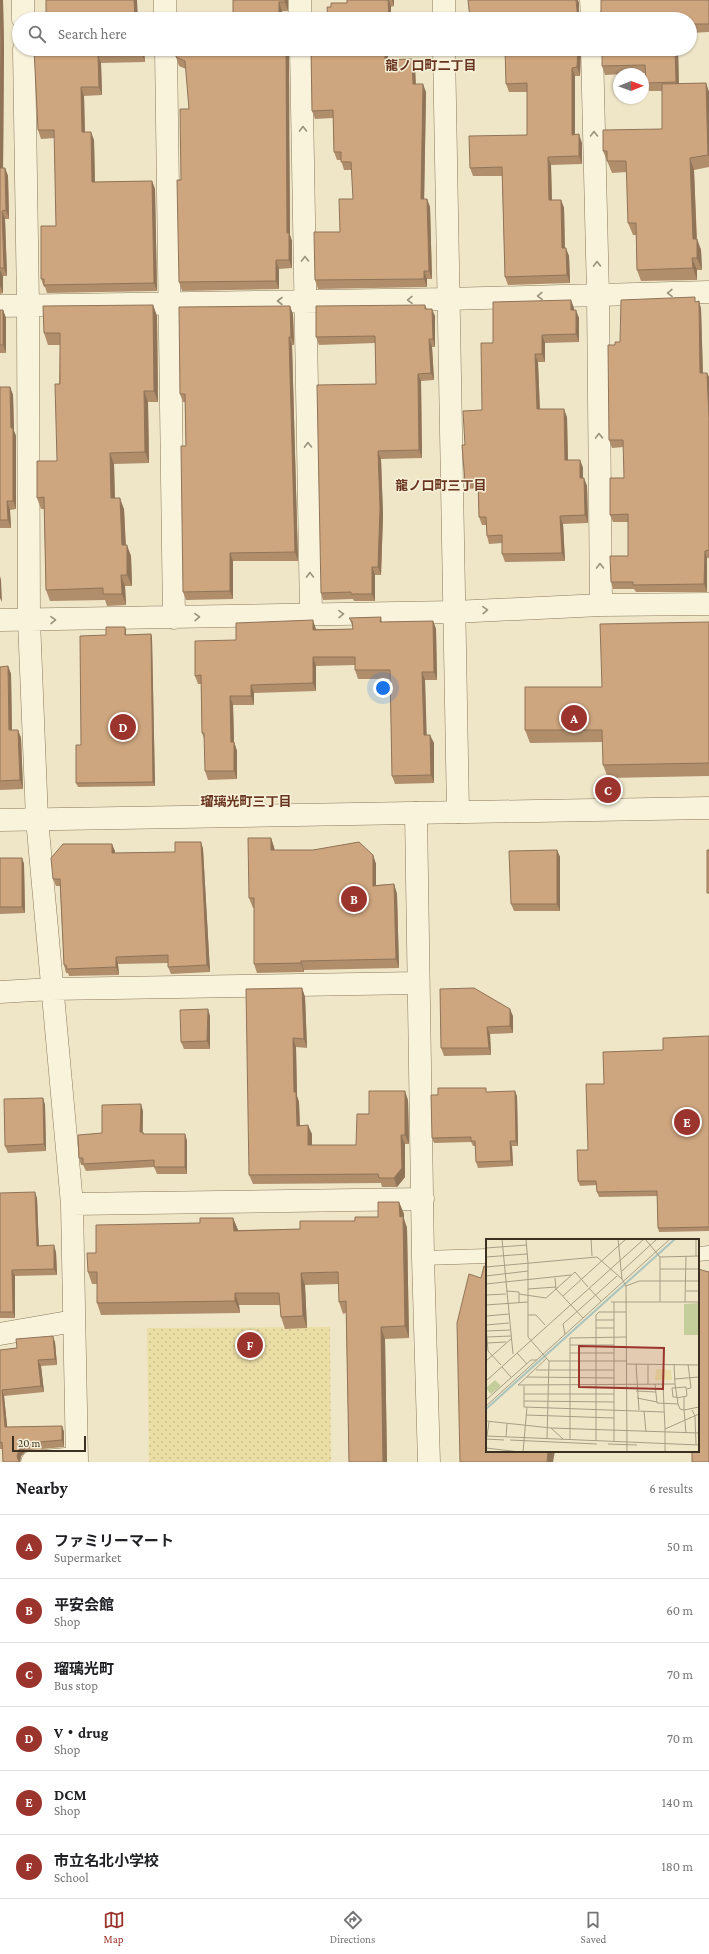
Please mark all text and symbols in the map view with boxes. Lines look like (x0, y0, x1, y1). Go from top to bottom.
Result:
search box (12, 12, 697, 56)
icon: search (26, 23, 48, 45)
text: Search here (58, 26, 127, 42)
district label: 龍ノ口町二丁目 (385, 58, 477, 73)
north arrow (613, 68, 649, 104)
one-way arrow (298, 126, 307, 132)
one-way arrow (590, 131, 598, 137)
one-way arrow (301, 256, 309, 262)
one-way arrow (593, 261, 601, 267)
one-way arrow (667, 289, 673, 297)
one-way arrow (537, 292, 543, 301)
one-way arrow (407, 296, 413, 304)
one-way arrow (277, 297, 283, 305)
one-way arrow (595, 433, 603, 439)
one-way arrow (304, 442, 312, 448)
district label: 龍ノ口町三丁目 (395, 478, 487, 493)
one-way arrow (596, 563, 604, 569)
one-way arrow (306, 572, 314, 578)
one-way arrow (482, 606, 488, 615)
one-way arrow (338, 610, 344, 618)
one-way arrow (194, 613, 200, 621)
one-way arrow (50, 616, 56, 624)
your location (373, 678, 393, 698)
pin: A (561, 703, 587, 733)
pin: D (110, 712, 136, 742)
pin: C (595, 775, 621, 805)
district label: 瑠璃光町三丁目 (200, 794, 292, 809)
pin: B (341, 884, 367, 914)
pin: E (674, 1107, 700, 1137)
inset map (486, 1239, 699, 1452)
pin: F (237, 1330, 263, 1360)
scale bar (12, 1434, 86, 1453)
text: 20 m (18, 1437, 40, 1449)
text: Nearby (16, 1479, 68, 1498)
text: 6 results (649, 1481, 693, 1496)
text: ファミリーマート (54, 1533, 174, 1549)
text: A (25, 1539, 33, 1554)
text: 50 m (667, 1539, 693, 1554)
text: Supermarket (54, 1550, 121, 1565)
text: 平安会館 (54, 1597, 114, 1613)
text: B (25, 1603, 33, 1618)
text: 60 m (666, 1603, 693, 1618)
text: Shop (54, 1614, 80, 1629)
text: 瑠璃光町 (54, 1661, 114, 1677)
text: C (25, 1667, 33, 1682)
text: 70 m (667, 1667, 693, 1682)
text: Bus stop (54, 1678, 98, 1693)
text: V・drug (54, 1725, 108, 1741)
text: D (25, 1731, 33, 1746)
text: 70 m (667, 1731, 693, 1746)
text: Shop (54, 1742, 80, 1757)
text: DCM (54, 1787, 87, 1803)
text: E (25, 1795, 33, 1810)
text: 140 m (662, 1795, 693, 1810)
text: Shop (54, 1803, 80, 1818)
text: 市立名北小学校 (54, 1853, 159, 1869)
text: F (26, 1859, 32, 1874)
text: 180 m (661, 1859, 693, 1874)
text: School (54, 1870, 89, 1885)
tab: Map (103, 1909, 125, 1945)
tab: Directions (330, 1909, 375, 1945)
tab: Saved (581, 1909, 606, 1945)

